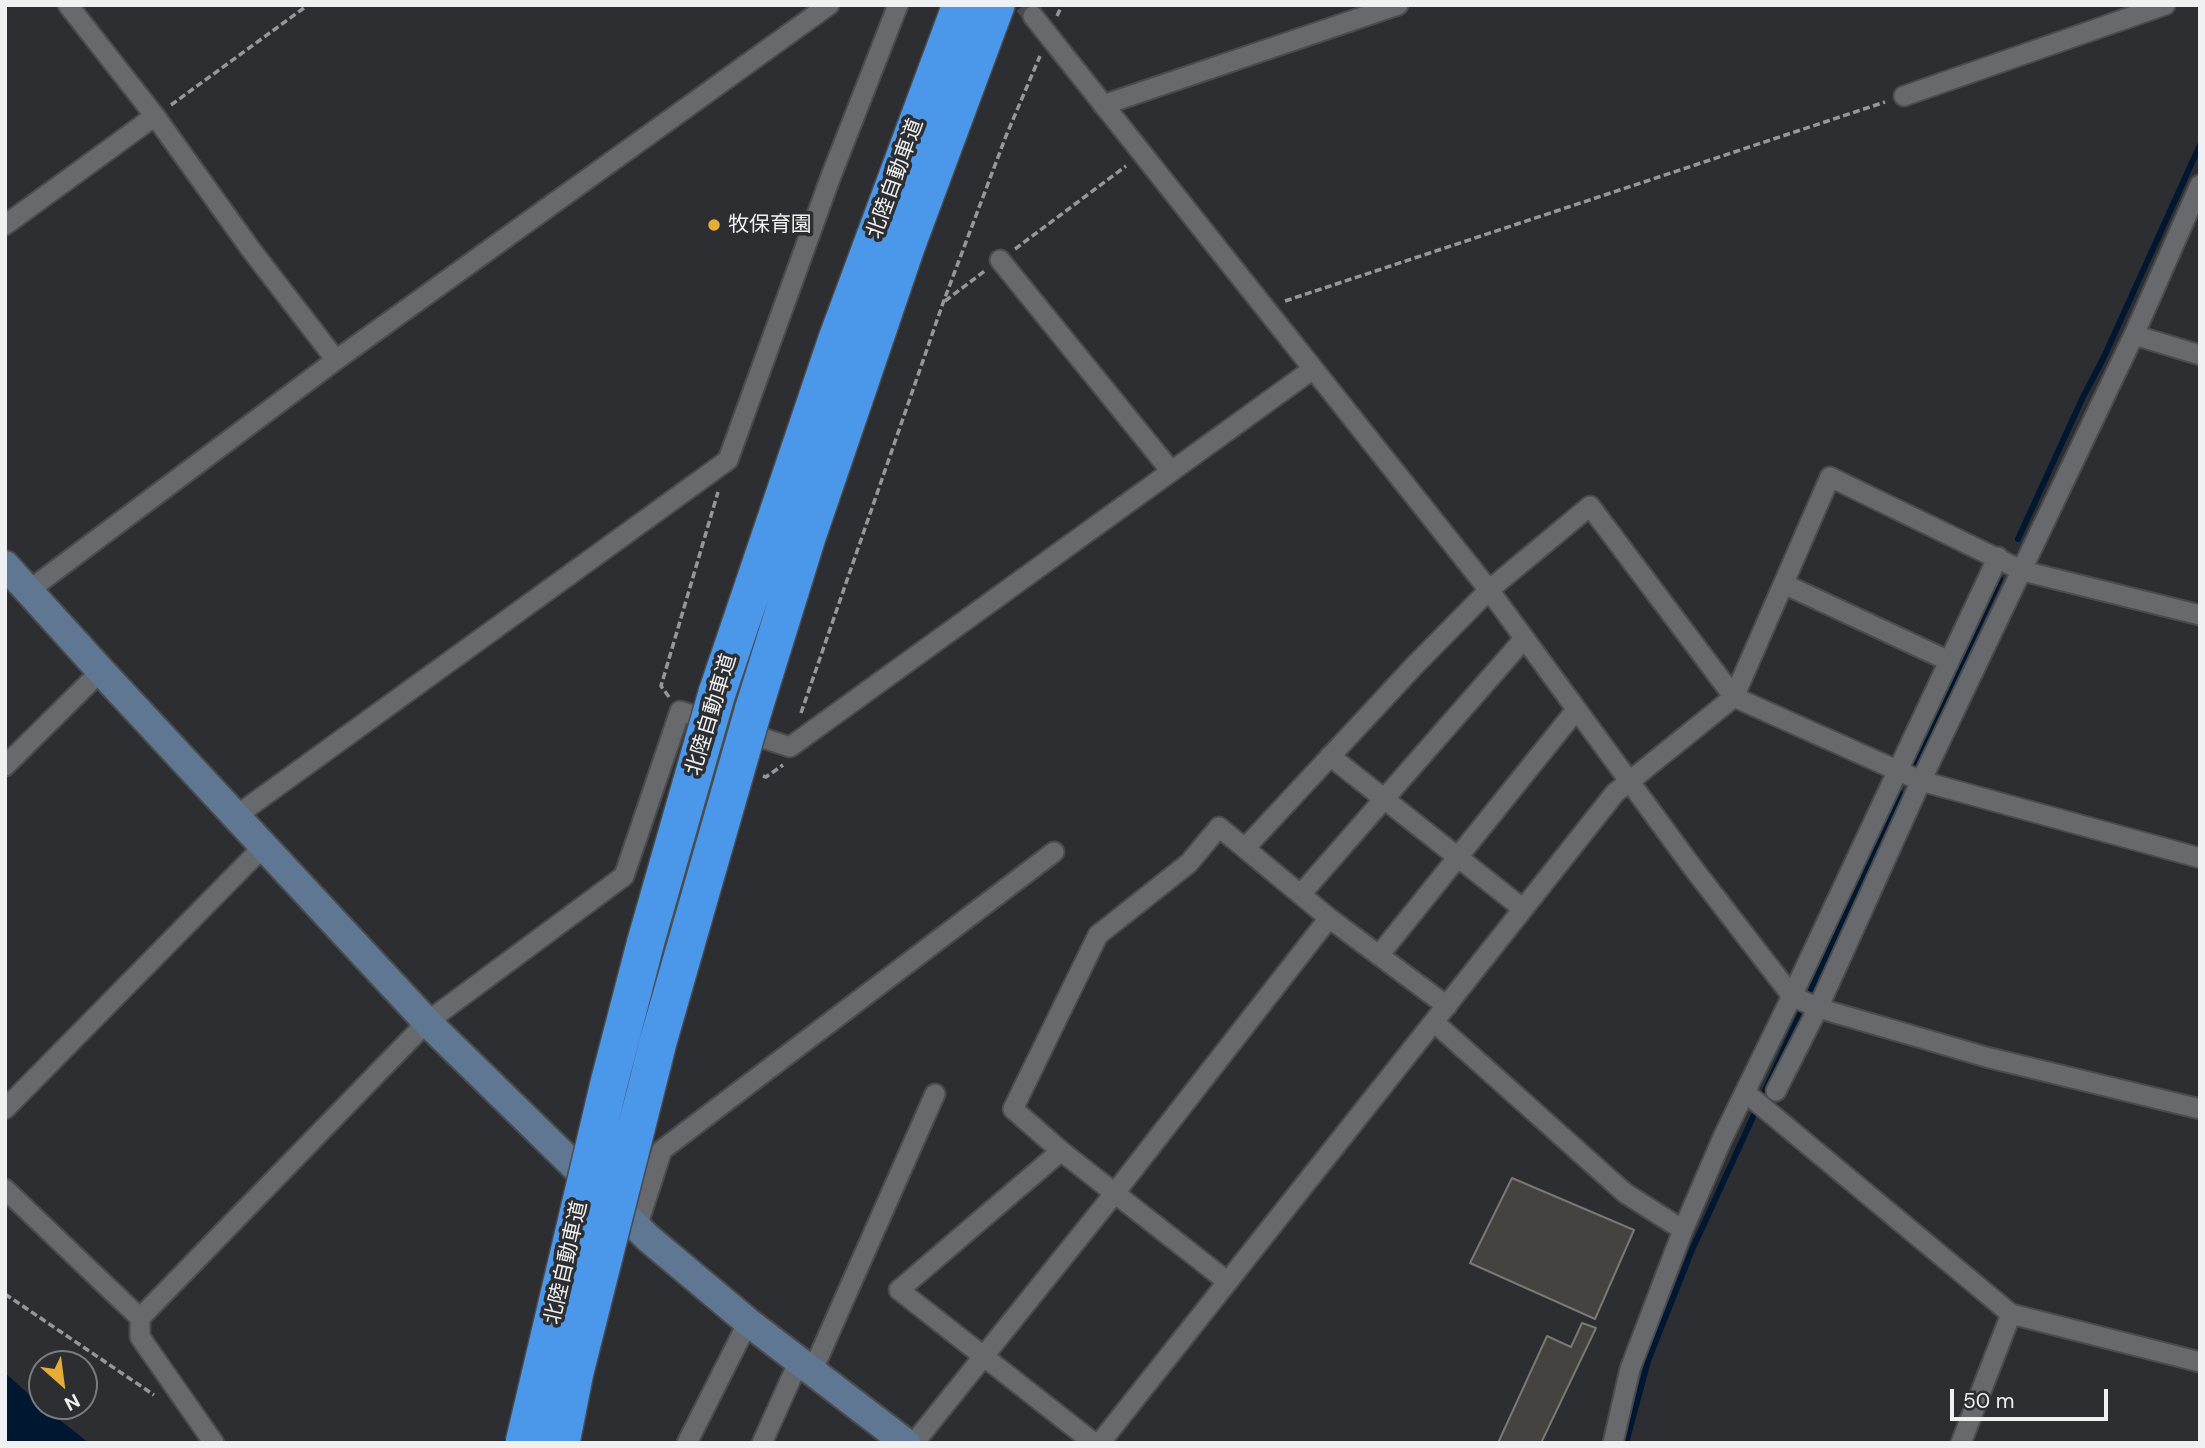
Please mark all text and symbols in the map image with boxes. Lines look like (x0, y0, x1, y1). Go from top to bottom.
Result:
street label: 北陸自動車道 (863, 115, 929, 243)
place label: 牧保育園 (728, 212, 812, 238)
marker: 牧保育園 (706, 217, 722, 233)
street label: 北陸自動車道 (682, 651, 742, 779)
street label: 北陸自動車道 (541, 1199, 593, 1327)
north arrow (28, 1350, 98, 1420)
scale bar (1953, 1374, 2110, 1418)
text: 50 m (1963, 1387, 2014, 1415)
text: N (60, 1388, 84, 1417)

